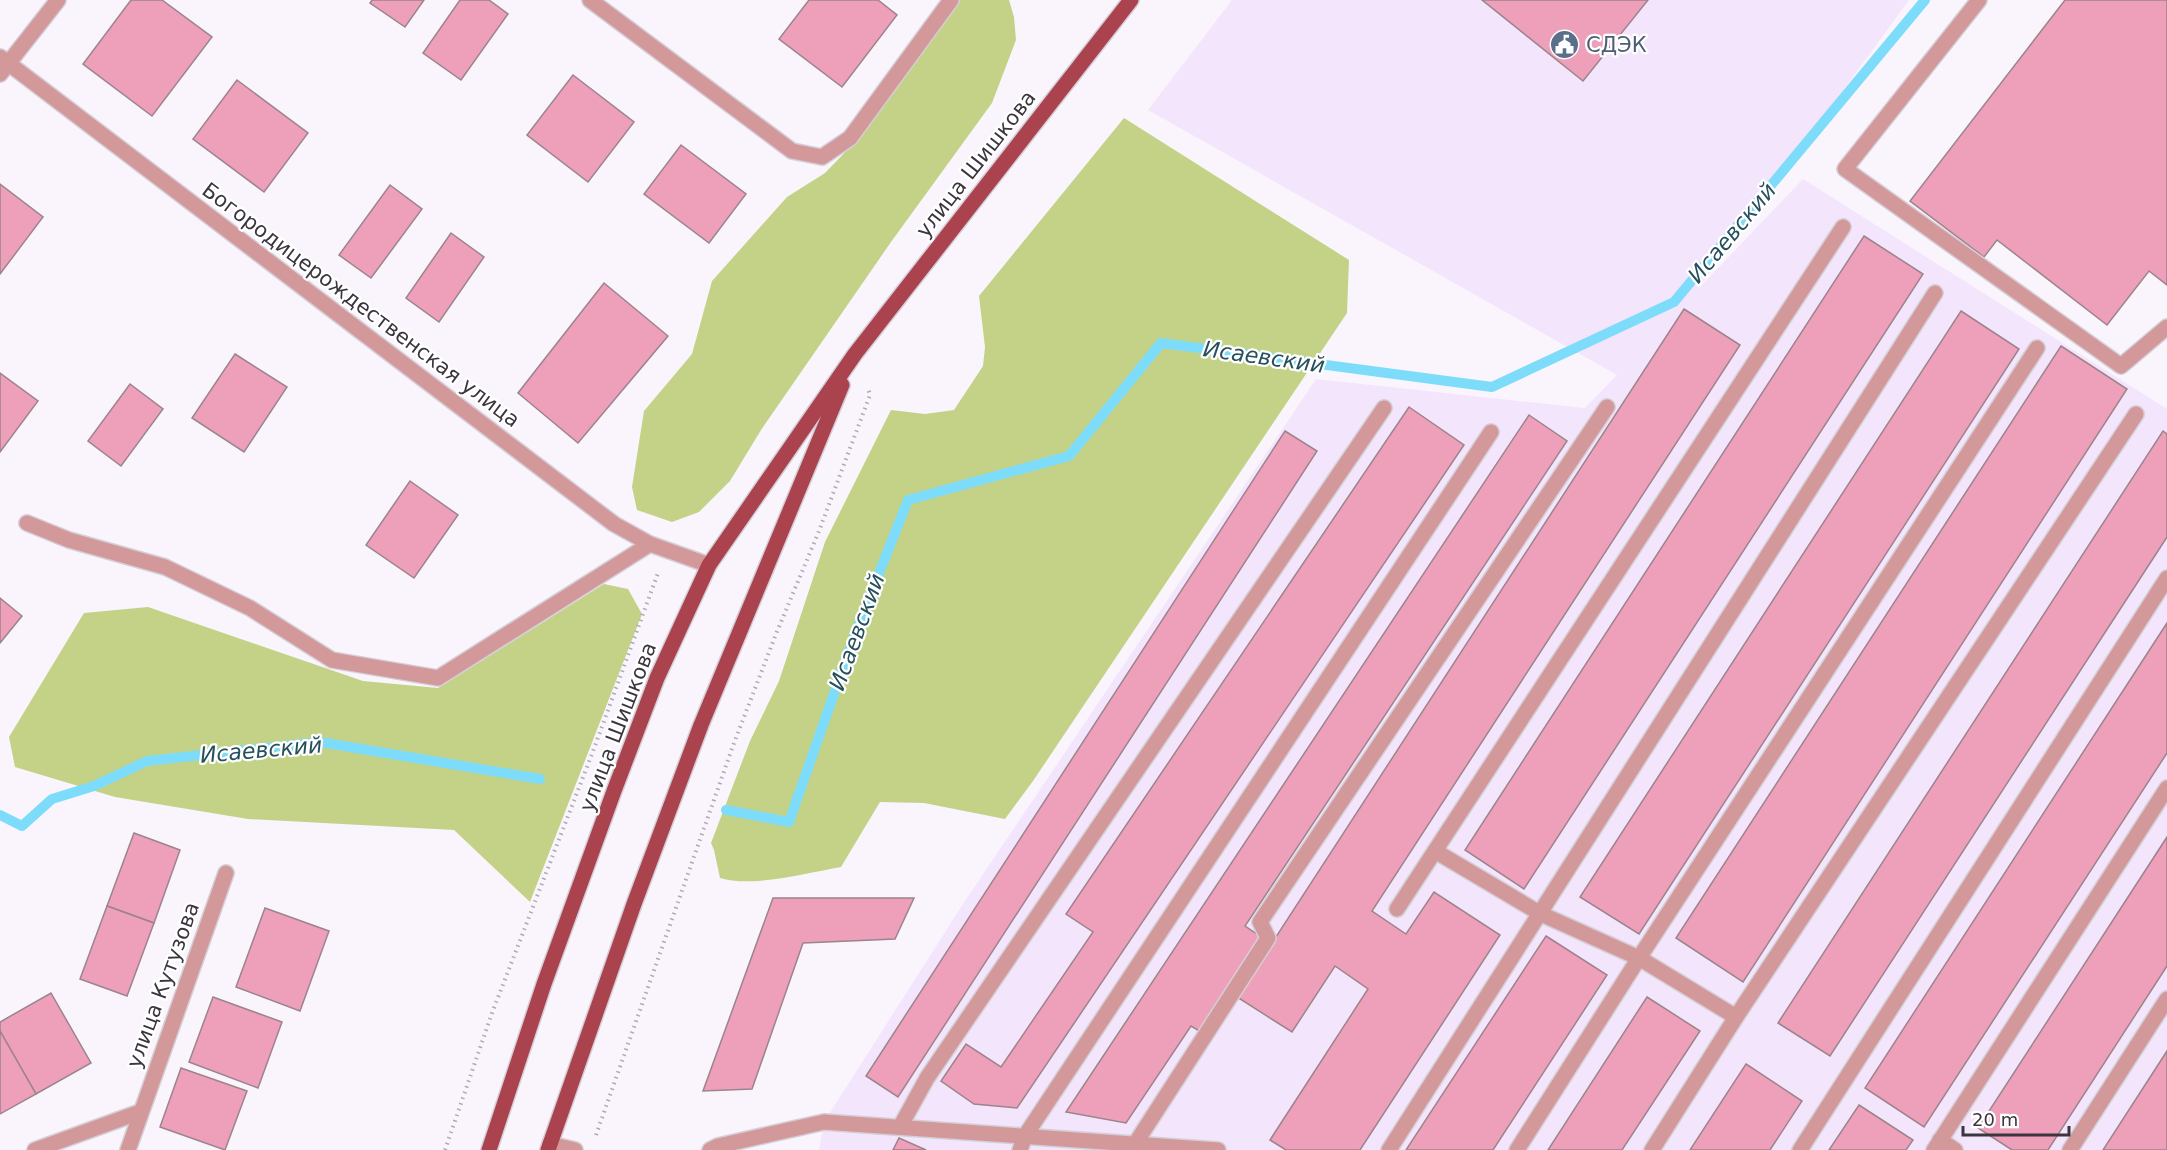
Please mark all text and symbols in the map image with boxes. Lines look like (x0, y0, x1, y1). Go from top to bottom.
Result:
public building icon: СДЭК (1549, 29, 1581, 61)
place label: СДЭК (1586, 33, 1647, 57)
street label: улица Шишкова (911, 86, 1041, 242)
street label: Богородицерождественская улица (198, 178, 524, 432)
water label: Исаевский (1683, 178, 1781, 288)
water label: Исаевский (1202, 336, 1326, 378)
water label: Исаевский (824, 570, 890, 694)
street label: улица Шишкова (575, 639, 661, 815)
water label: Исаевский (199, 732, 323, 768)
street label: улица Кутузова (122, 899, 204, 1071)
scale bar (1963, 1099, 2070, 1137)
text: 20 m (1972, 1109, 2018, 1130)

